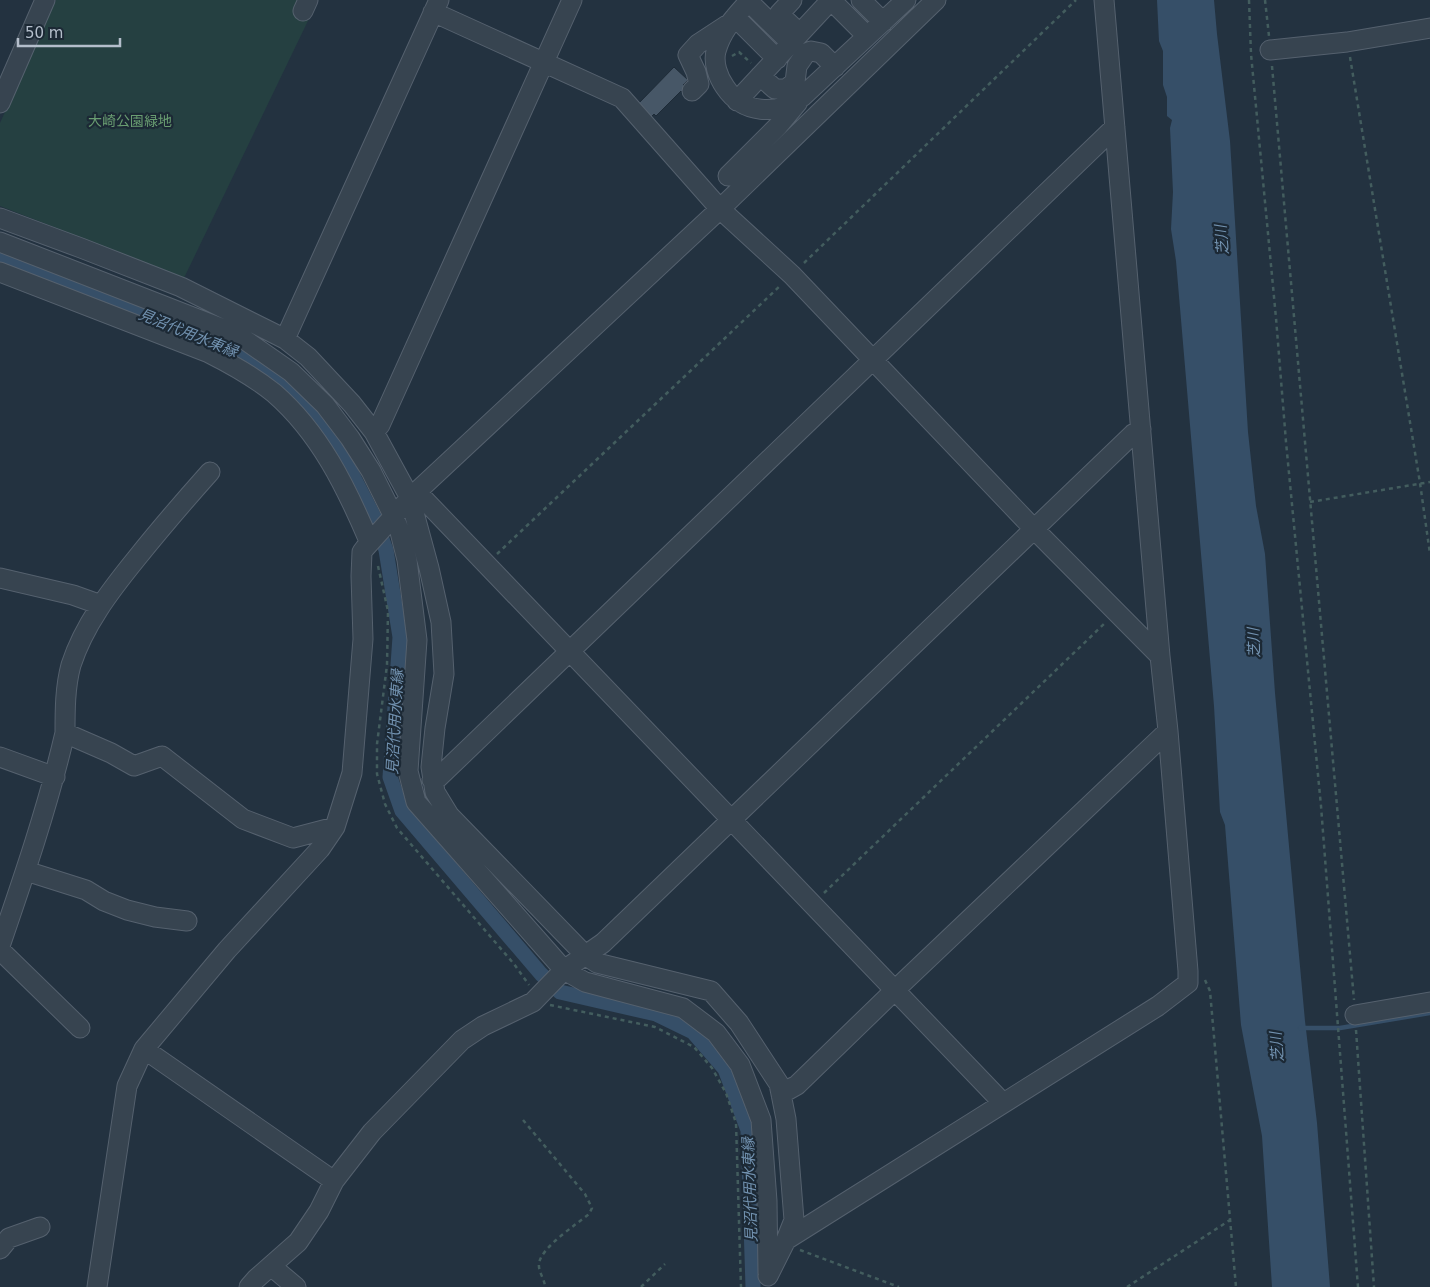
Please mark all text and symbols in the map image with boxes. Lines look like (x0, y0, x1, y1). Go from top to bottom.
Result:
scale bar (18, 15, 120, 47)
text: 50 m (25, 24, 63, 42)
park label: 大崎公園緑地 (88, 113, 172, 129)
water label: 芝川 (1212, 222, 1232, 256)
water label: 見沼代用水東縁 (136, 305, 242, 362)
water label: 芝川 (1244, 626, 1264, 658)
water label: 見沼代用水東縁 (383, 667, 407, 775)
water label: 芝川 (1267, 1029, 1287, 1063)
water label: 見沼代用水東縁 (739, 1135, 761, 1243)

